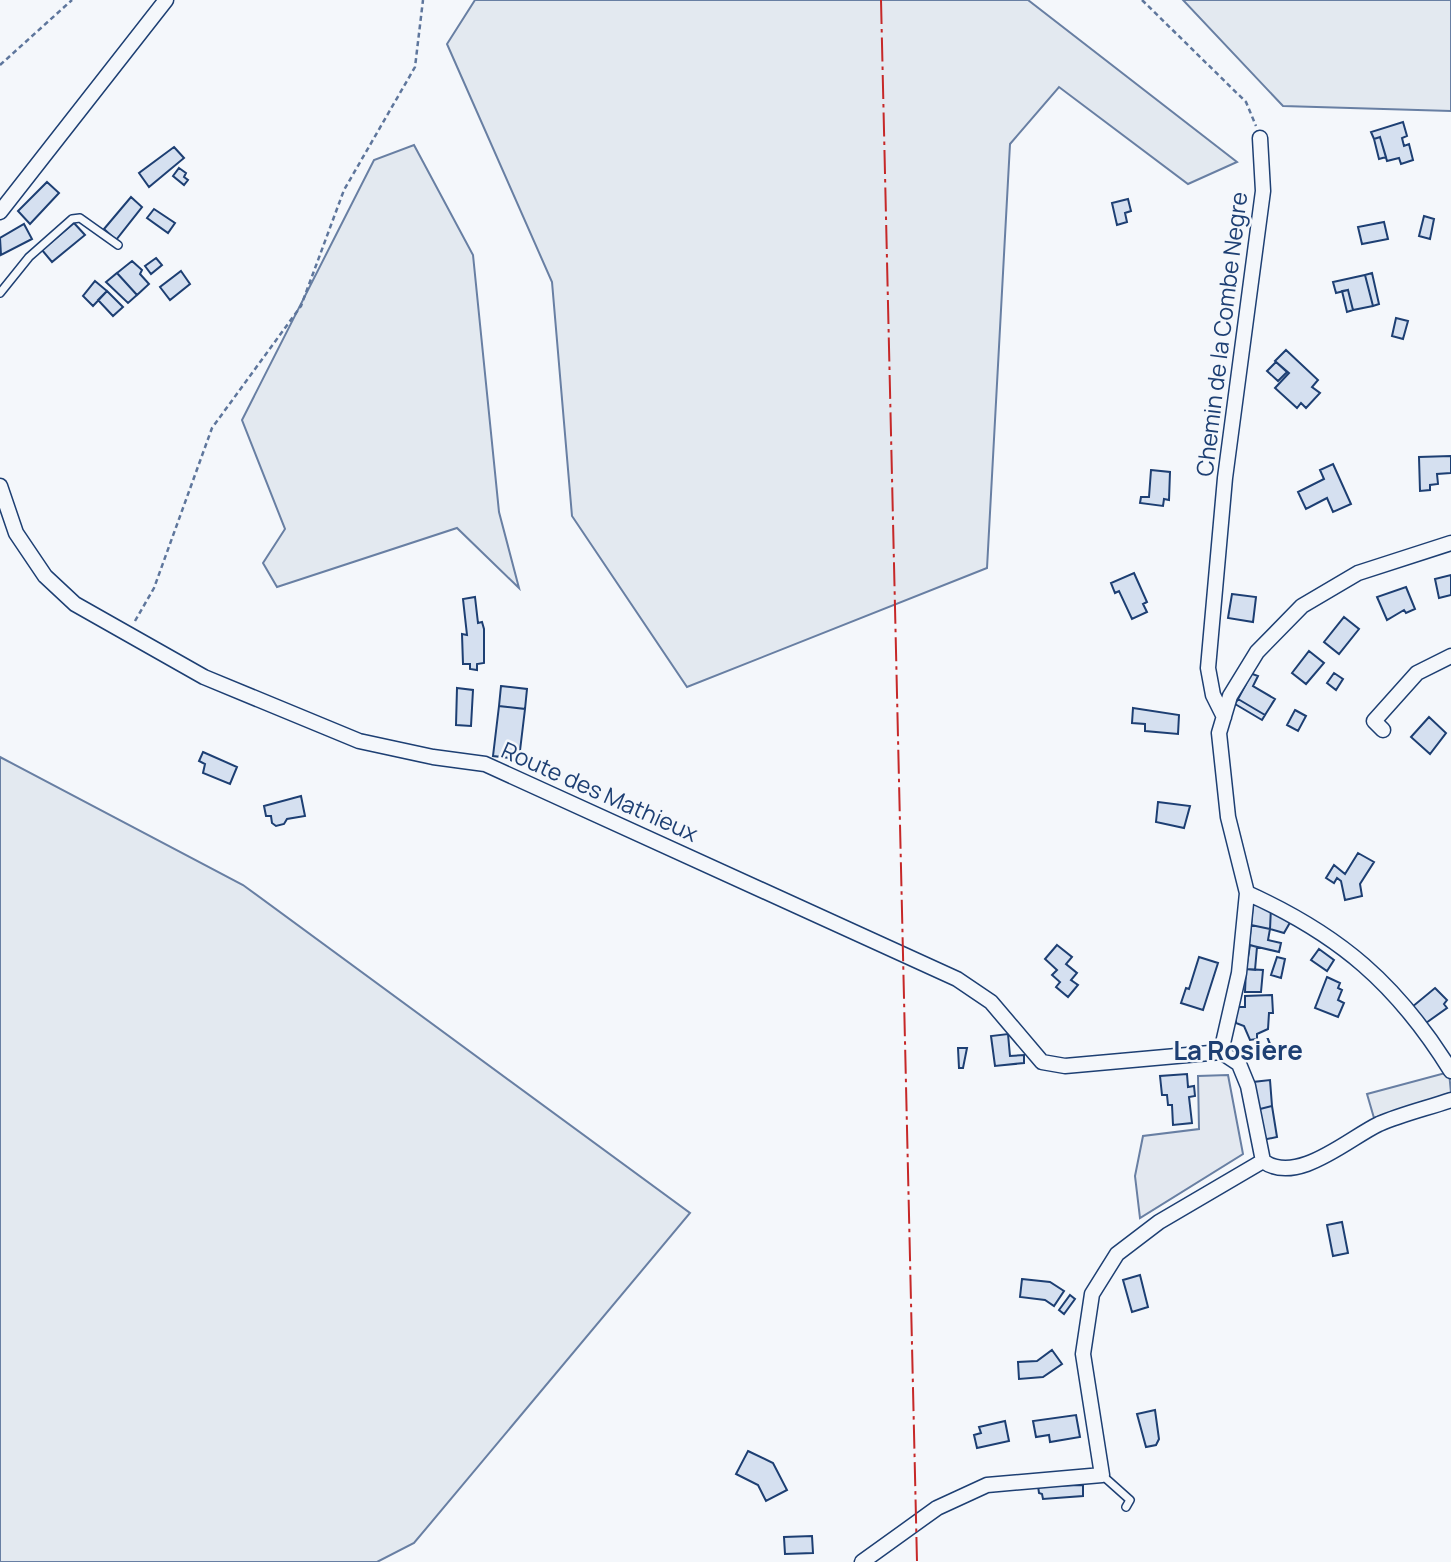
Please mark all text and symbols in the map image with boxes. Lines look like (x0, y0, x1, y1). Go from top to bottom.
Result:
street label: Chemin de la Combe Negre (1188, 190, 1254, 478)
street label: Route des Mathieux (497, 733, 703, 849)
district label: La Rosière (1173, 1032, 1303, 1068)

